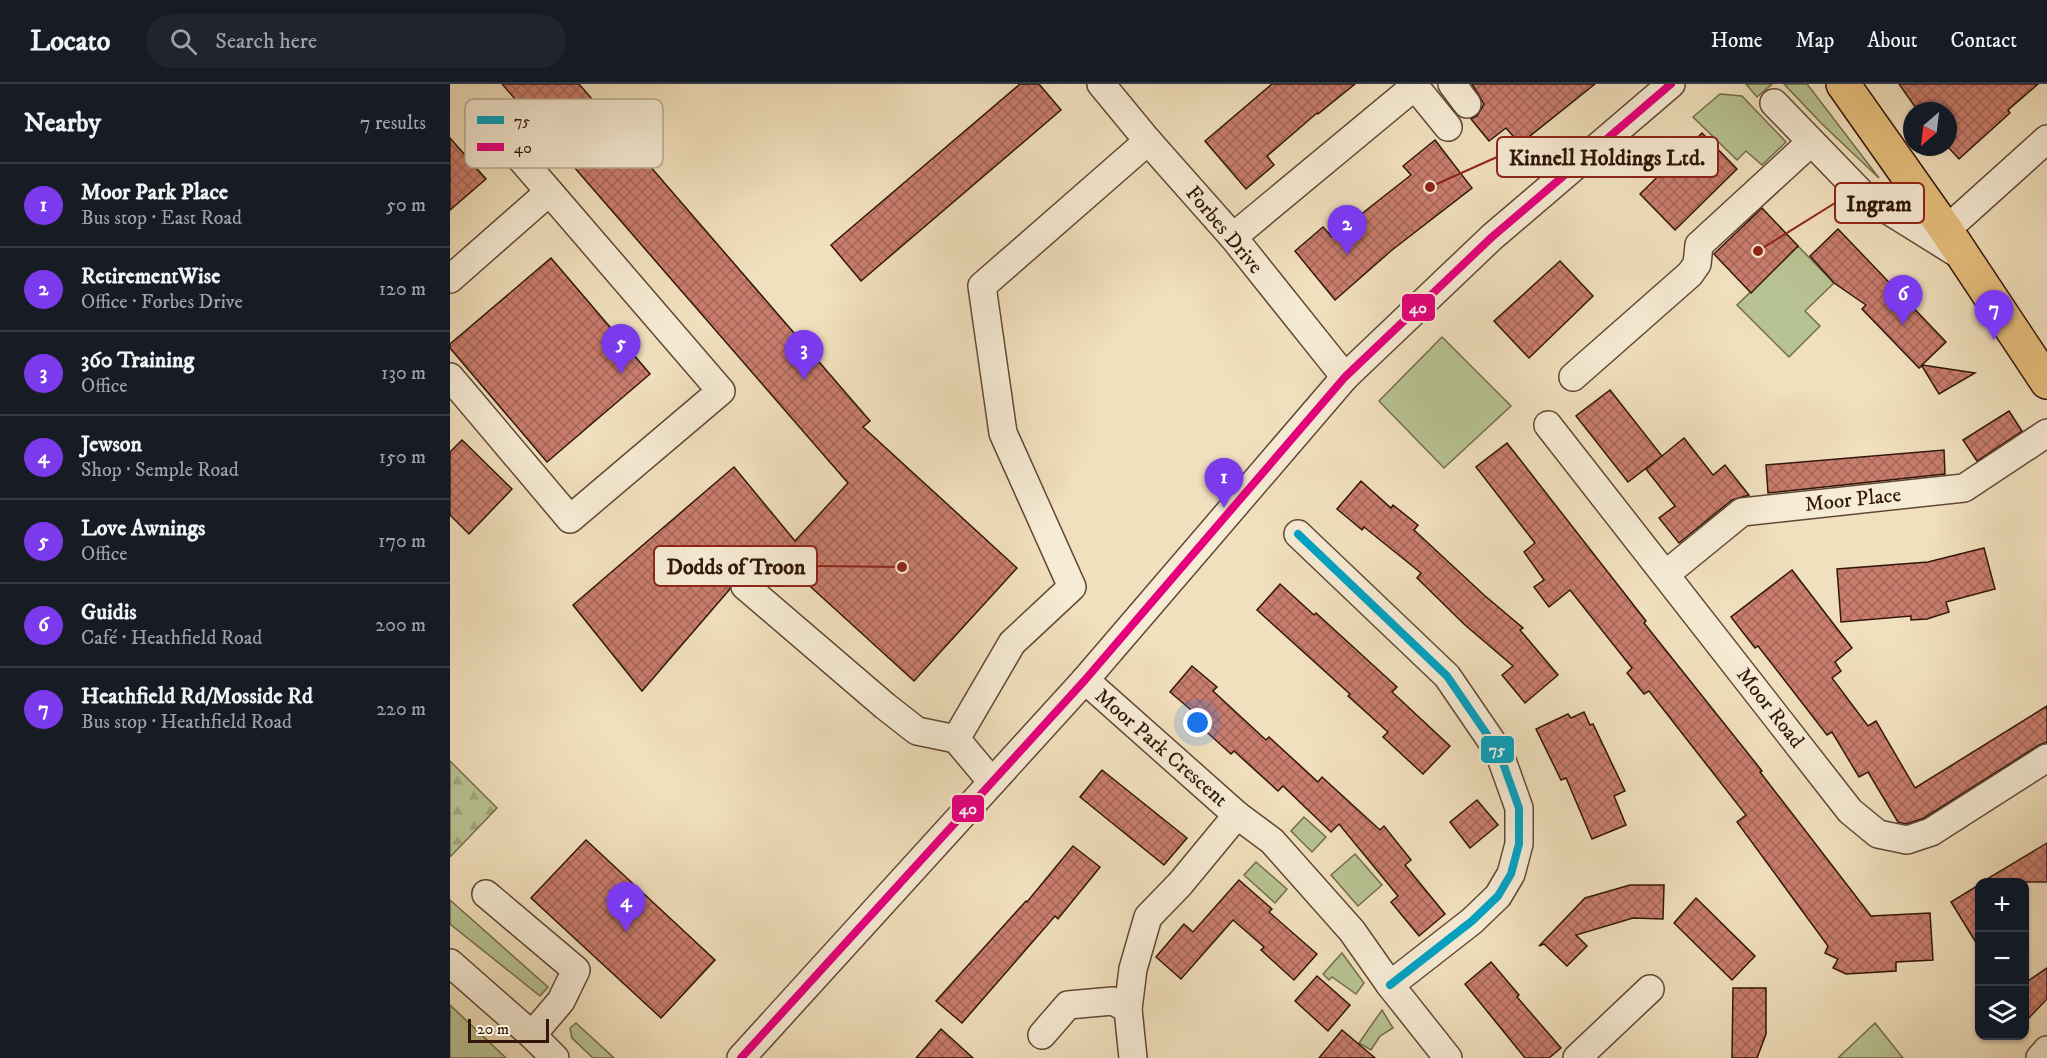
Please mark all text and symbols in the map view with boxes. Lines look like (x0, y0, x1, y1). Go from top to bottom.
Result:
search box (146, 14, 566, 68)
text: Locato (30, 24, 110, 59)
icon: search (167, 25, 200, 58)
text: Search here (215, 28, 317, 55)
text: Home (1711, 28, 1763, 54)
text: Map (1796, 28, 1834, 54)
text: About (1867, 28, 1918, 54)
text: Contact (1951, 28, 2017, 54)
legend (465, 99, 663, 168)
north arrow (1903, 102, 1957, 156)
text: Nearby (24, 107, 101, 140)
text: 7 results (360, 111, 426, 136)
text: 75 (514, 111, 530, 131)
callout: Kinnell Holdings Ltd. (1497, 137, 1718, 177)
text: 40 (514, 138, 532, 158)
text: Kinnell Holdings Ltd. (1509, 145, 1705, 172)
text: Moor Park Place (81, 179, 228, 206)
street label: Forbes Drive (1180, 181, 1269, 280)
callout: Ingram (1835, 183, 1924, 223)
text: Ingram (1846, 191, 1912, 218)
text: 1 (40, 193, 47, 218)
text: 50 m (386, 193, 426, 218)
text: Bus stop · East Road (81, 206, 242, 231)
pin: 2 (1328, 206, 1366, 255)
text: RetirementWise (81, 263, 220, 290)
pin: 6 (1884, 276, 1922, 325)
text: 2 (39, 277, 48, 302)
text: 120 m (379, 277, 426, 302)
text: Office · Forbes Drive (81, 290, 243, 315)
pin: 7 (1974, 290, 2014, 340)
line badge: 40 (1401, 293, 1436, 322)
text: 40 (1408, 298, 1427, 318)
pin: 5 (602, 324, 640, 374)
pin: 3 (784, 330, 824, 380)
text: 360 Training (81, 347, 194, 374)
text: 3 (40, 361, 47, 386)
text: 130 m (381, 361, 426, 386)
text: Office (81, 374, 128, 399)
text: Jewson (81, 431, 142, 458)
text: 4 (38, 445, 49, 470)
text: 150 m (379, 445, 426, 470)
text: Shop · Semple Road (81, 458, 239, 483)
pin: 1 (1204, 458, 1244, 508)
street label: Moor Place (1804, 482, 1903, 518)
text: Love Awnings (81, 515, 205, 542)
text: 5 (39, 529, 48, 554)
text: 170 m (378, 529, 426, 554)
text: Office (81, 542, 128, 567)
callout: Dodds of Troon (654, 546, 817, 586)
text: Dodds of Troon (667, 554, 806, 581)
text: Guidis (81, 599, 137, 626)
text: 6 (38, 613, 49, 638)
text: 200 m (375, 613, 426, 638)
text: Café · Heathfield Road (81, 626, 262, 651)
street label: Moor Road (1730, 663, 1810, 754)
text: Heathfield Rd/Mosside Rd (81, 683, 313, 710)
street label: Moor Park Crescent (1089, 683, 1233, 813)
text: 7 (38, 697, 49, 722)
text: 220 m (376, 697, 426, 722)
your location (1183, 708, 1212, 737)
text: Bus stop · Heathfield Road (81, 710, 292, 735)
line badge: 75 (1480, 735, 1515, 764)
text: 75 (1489, 740, 1505, 760)
line badge: 40 (951, 794, 985, 823)
text: 40 (958, 799, 977, 819)
map controls (1975, 878, 2029, 1040)
button: + (1975, 878, 2029, 932)
pin: 4 (606, 882, 645, 932)
button: − (1975, 932, 2029, 986)
button: layers (1975, 986, 2029, 1040)
scale bar (468, 1016, 549, 1044)
text: 20 m (477, 1019, 509, 1039)

